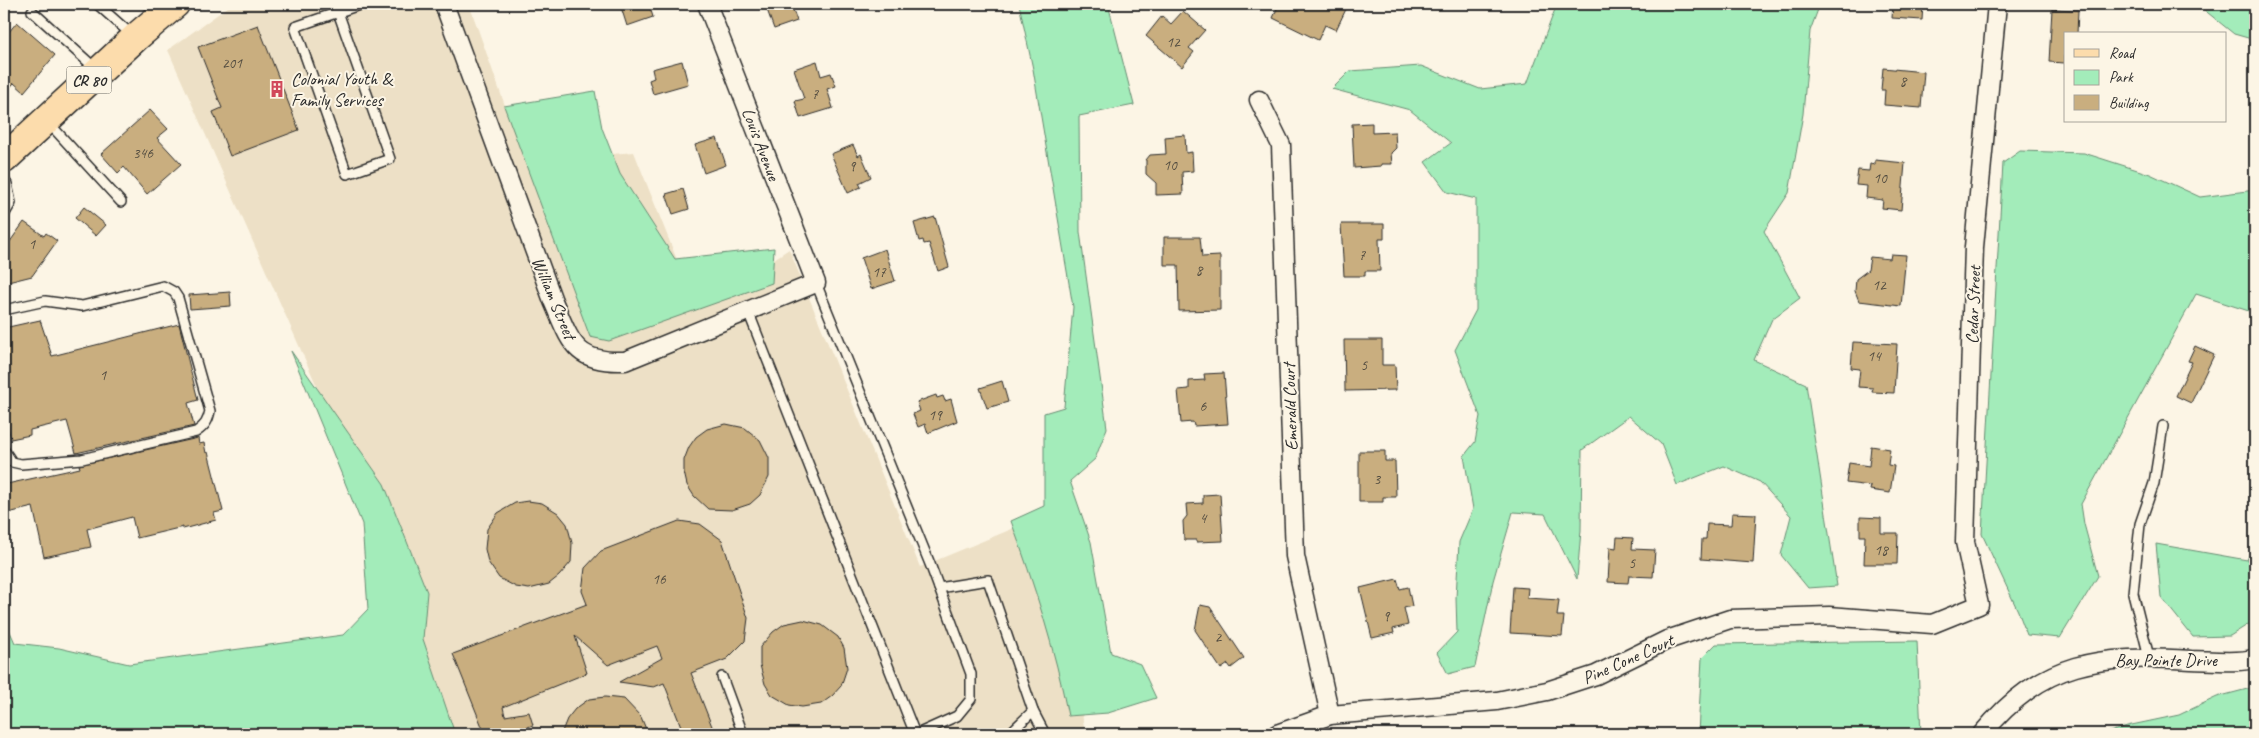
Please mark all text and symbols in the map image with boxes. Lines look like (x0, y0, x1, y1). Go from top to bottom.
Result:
legend (2064, 32, 2226, 122)
house number: 12 (1166, 33, 1181, 52)
text: Road (2109, 44, 2136, 63)
house number: 201 (222, 54, 243, 73)
road number: CR 80 (66, 66, 112, 94)
place label: Colonial Youth & Family Services (291, 68, 393, 111)
text: Park (2109, 68, 2134, 87)
house number: 8 (1900, 72, 1908, 91)
building icon: Colonial Youth & Family Services (267, 79, 287, 99)
house number: 7 (812, 85, 820, 104)
text: Building (2109, 94, 2149, 113)
street label: Louis Avenue (737, 105, 785, 184)
house number: 346 (133, 144, 154, 163)
house number: 10 (1163, 156, 1178, 175)
house number: 9 (849, 157, 857, 176)
house number: 10 (1873, 169, 1888, 188)
house number: 1 (29, 235, 37, 254)
house number: 7 (1359, 246, 1367, 265)
street label: William Street (527, 254, 582, 345)
house number: 8 (1196, 261, 1204, 280)
house number: 17 (872, 263, 887, 282)
street label: Cedar Street (1961, 263, 1985, 345)
house number: 12 (1872, 276, 1887, 295)
house number: 14 (1867, 347, 1882, 366)
house number: 5 (1361, 356, 1369, 375)
street label: Emerald Court (1277, 360, 1303, 451)
house number: 1 (100, 366, 108, 385)
house number: 6 (1200, 397, 1208, 416)
house number: 19 (928, 406, 943, 425)
house number: 3 (1374, 470, 1382, 489)
house number: 4 (1200, 509, 1208, 528)
house number: 18 (1874, 541, 1889, 560)
house number: 5 (1629, 554, 1637, 573)
house number: 16 (652, 570, 667, 589)
house number: 9 (1383, 607, 1391, 626)
house number: 2 (1215, 628, 1223, 647)
street label: Pine Cone Court (1579, 628, 1679, 689)
street label: Bay Pointe Drive (2115, 649, 2218, 671)

